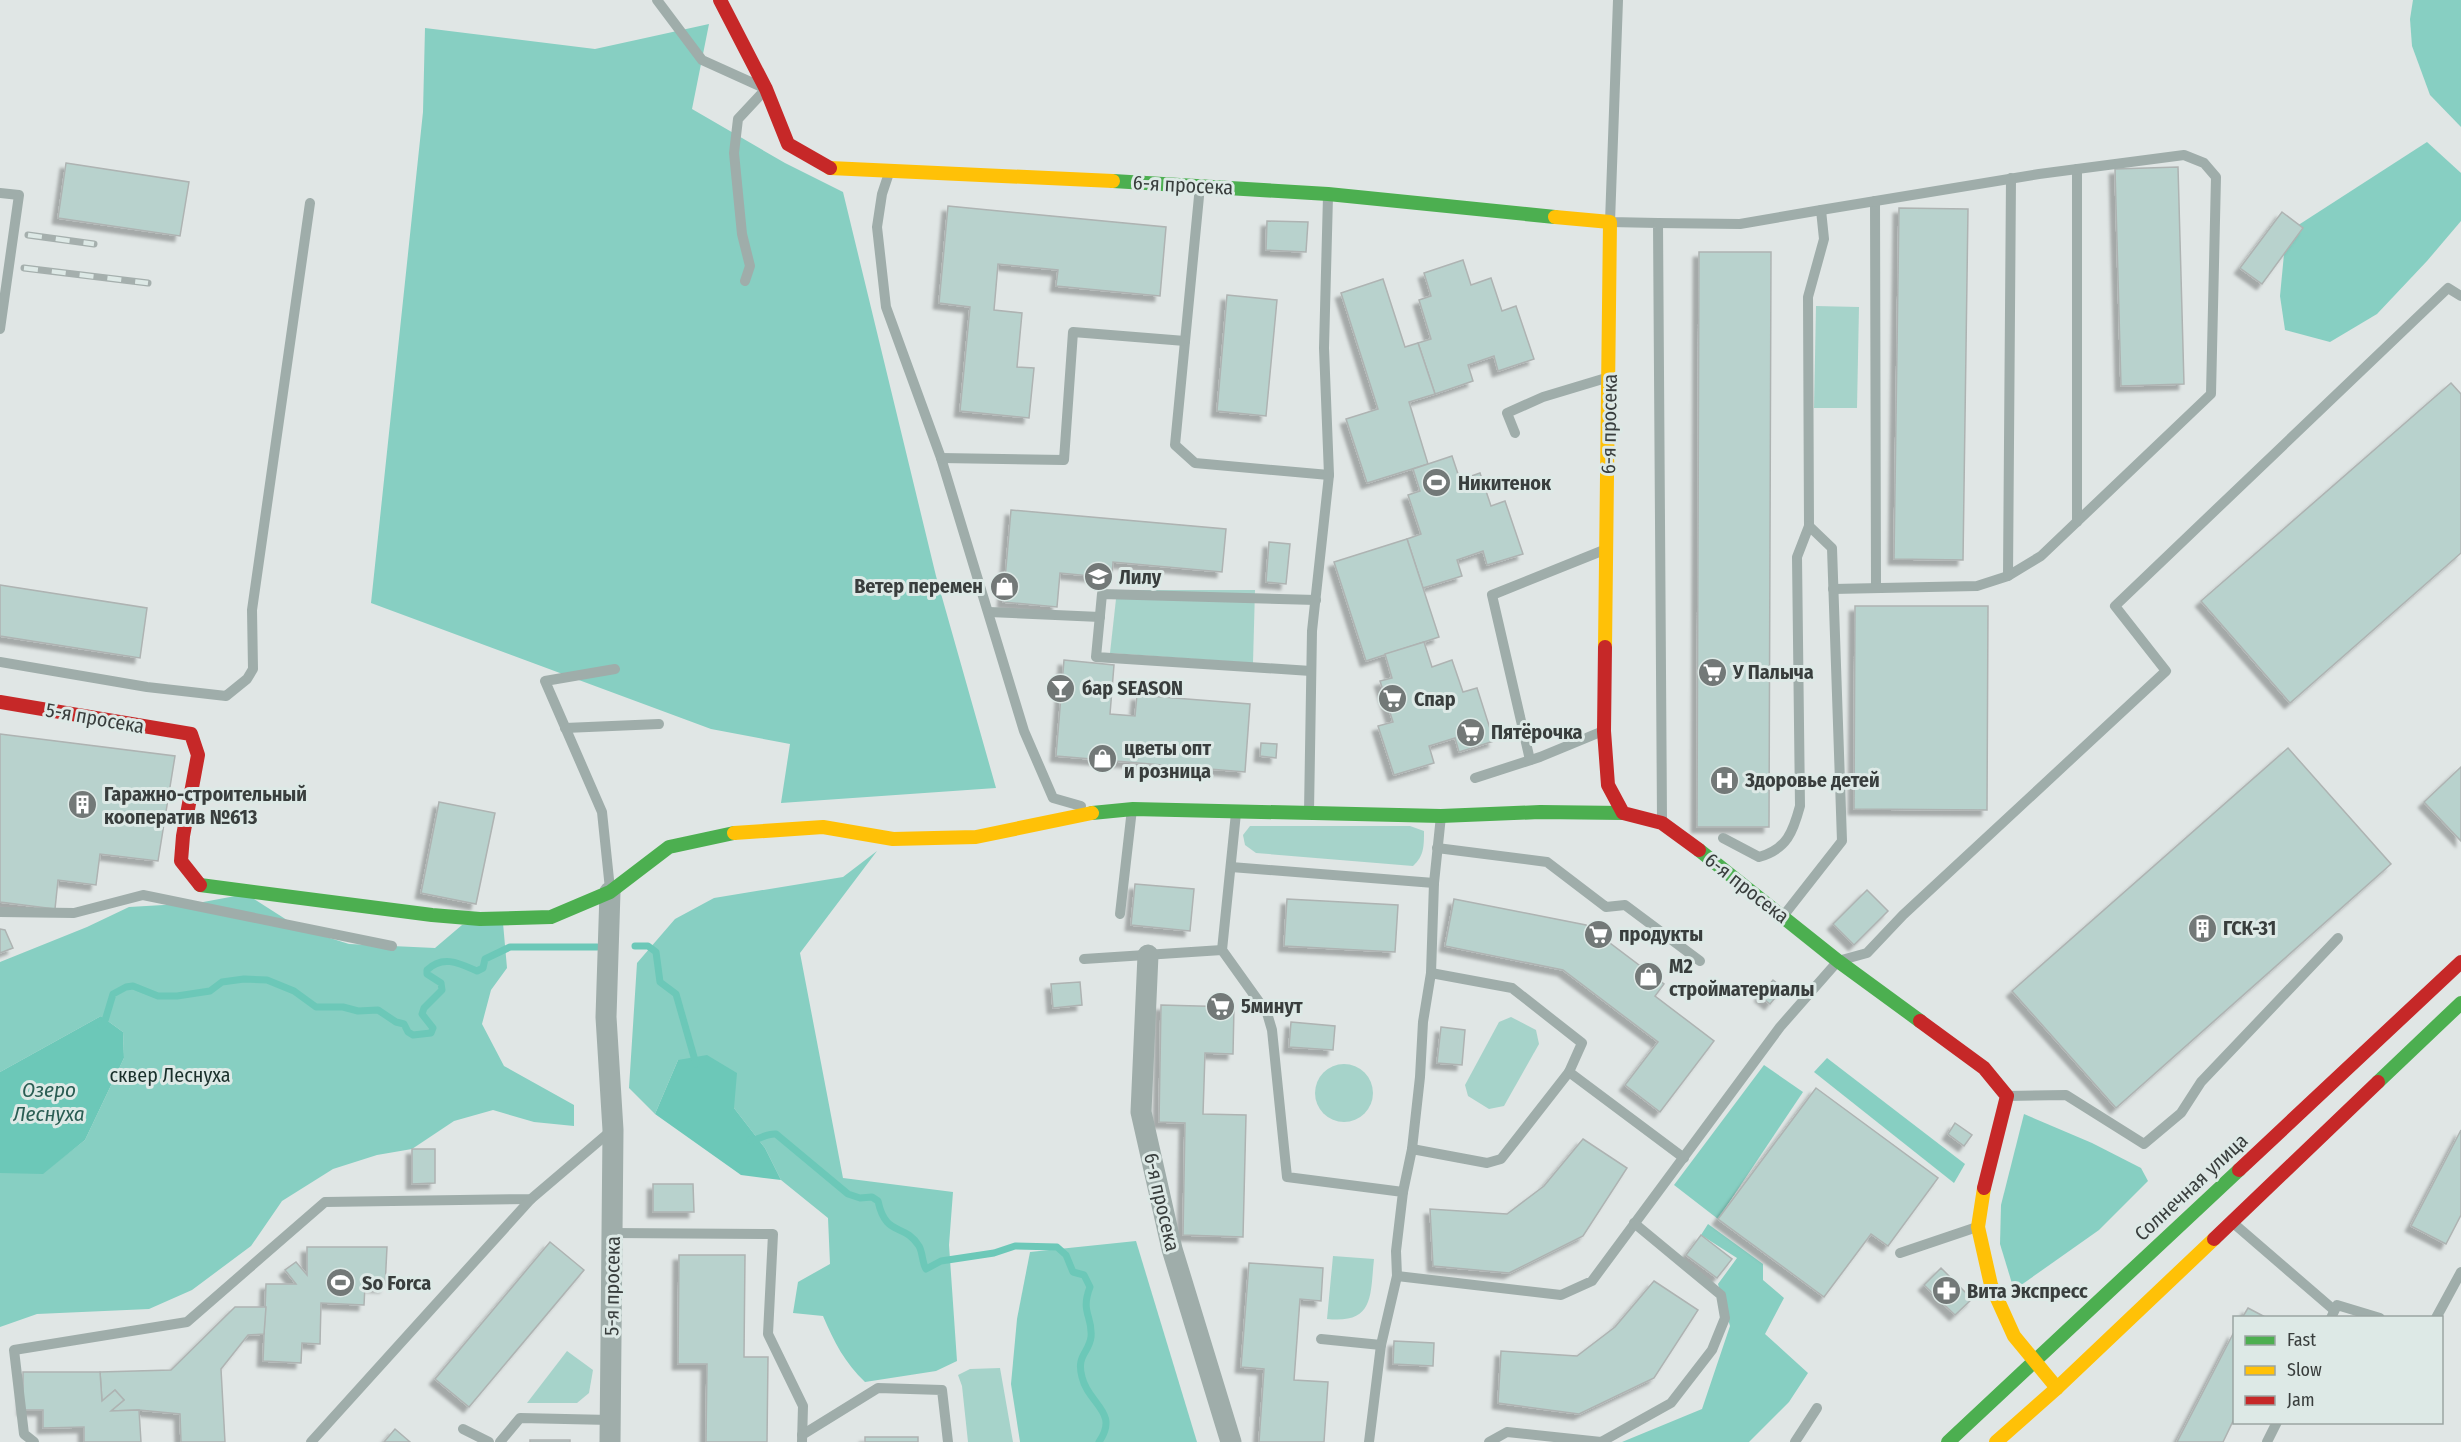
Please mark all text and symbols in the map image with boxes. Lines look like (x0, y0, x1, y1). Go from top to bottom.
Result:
street label: 6-я просека (1132, 170, 1234, 200)
street label: 6-я просека (1596, 374, 1622, 474)
sports icon: Никитенок (1421, 467, 1453, 499)
place label: Никитенок (1458, 471, 1552, 495)
school or university icon: Лилу (1082, 561, 1114, 593)
place label: Лилу (1119, 565, 1162, 589)
shop icon: Ветер перемен (988, 570, 1020, 602)
place label: Ветер перемен (854, 574, 983, 598)
supermarket icon: У Палыча (1696, 656, 1728, 688)
place label: У Палыча (1732, 660, 1814, 684)
bar icon: бар SEASON (1045, 672, 1077, 704)
place label: бар SEASON (1082, 676, 1183, 700)
supermarket icon: Спар (1377, 683, 1409, 715)
place label: Спар (1414, 687, 1456, 711)
street label: 5-я просека (44, 698, 146, 738)
supermarket icon: Пятёрочка (1454, 716, 1486, 748)
place label: Пятёрочка (1491, 720, 1583, 744)
place label: цветы опт и розница (1124, 736, 1211, 783)
shop icon: цветы опт и розница (1087, 743, 1119, 775)
hospital icon: Здоровье детей (1708, 764, 1740, 796)
place label: Здоровье детей (1744, 768, 1880, 792)
place label: Гаражно-строительный кооператив №613 (104, 782, 307, 829)
building icon: Гаражно-строительный кооператив №613 (67, 789, 99, 821)
street label: 6-я просека (1700, 848, 1794, 928)
building icon: ГСК-31 (2186, 912, 2218, 944)
place label: ГСК-31 (2223, 916, 2276, 940)
supermarket icon: продукты (1582, 918, 1614, 950)
place label: продукты (1619, 922, 1703, 946)
place label: М2 стройматериалы (1669, 954, 1814, 1001)
shop icon: М2 стройматериалы (1632, 961, 1664, 993)
supermarket icon: 5минут (1204, 990, 1236, 1022)
place label: 5минут (1241, 994, 1303, 1018)
park label: сквер Леснуха (109, 1063, 231, 1087)
water label: Озеро Леснуха (12, 1077, 85, 1127)
street label: Солнечная улица (2129, 1128, 2253, 1246)
street label: 6-я просека (1139, 1150, 1185, 1254)
street label: 5-я просека (599, 1236, 625, 1336)
sports icon: So Forca (325, 1267, 357, 1299)
place label: So Forca (362, 1271, 431, 1295)
pharmacy icon: Вита Экспресс (1930, 1275, 1962, 1307)
place label: Вита Экспресс (1967, 1279, 2088, 1303)
legend (2233, 1316, 2443, 1424)
text: Fast (2287, 1329, 2316, 1351)
text: Slow (2287, 1359, 2322, 1381)
text: Jam (2287, 1389, 2315, 1411)

